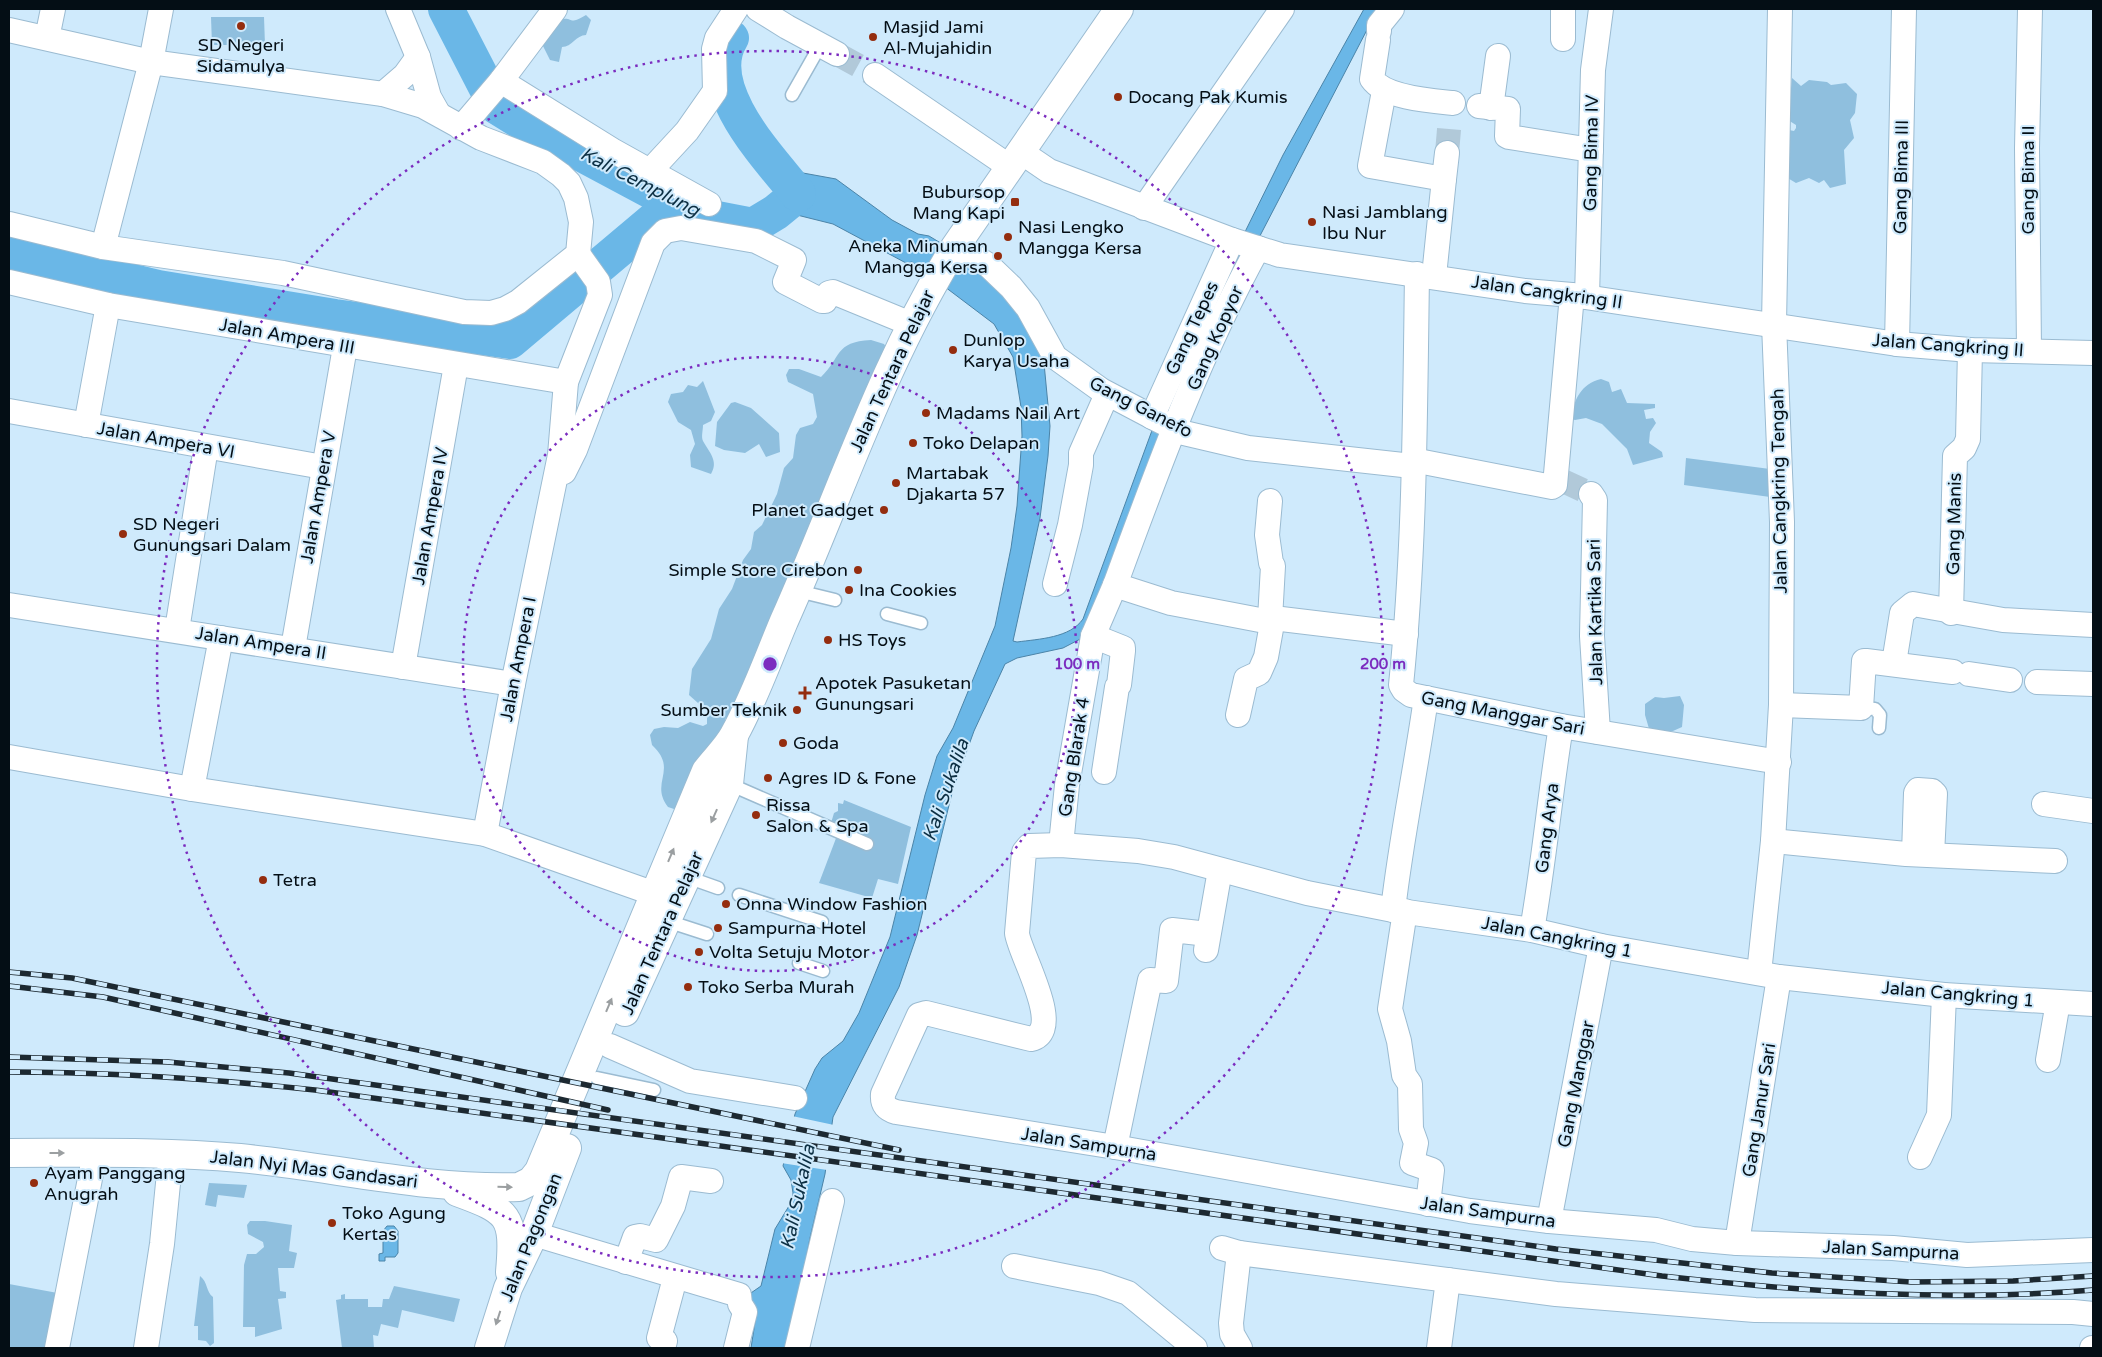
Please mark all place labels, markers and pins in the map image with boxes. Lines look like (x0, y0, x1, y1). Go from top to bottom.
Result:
place label: Masjid Jami Al-Mujahidin (883, 16, 992, 59)
marker: SD Negeri Sidamulya (235, 20, 247, 32)
marker: Masjid Jami Al-Mujahidin (867, 31, 879, 43)
place label: SD Negeri Sidamulya (197, 34, 285, 77)
place label: Docang Pak Kumis (1128, 86, 1288, 108)
marker: Docang Pak Kumis (1112, 91, 1124, 103)
place label: Bubursop Mang Kapi (912, 181, 1005, 224)
marker: Bubursop Mang Kapi (1009, 196, 1021, 208)
place label: Nasi Jamblang Ibu Nur (1322, 201, 1448, 244)
place label: Nasi Lengko Mangga Kersa (1018, 216, 1142, 259)
marker: Nasi Jamblang Ibu Nur (1306, 216, 1318, 228)
marker: Nasi Lengko Mangga Kersa (1002, 231, 1014, 243)
place label: Aneka Minuman Mangga Kersa (848, 235, 988, 278)
marker: Aneka Minuman Mangga Kersa (992, 250, 1004, 262)
place label: Dunlop Karya Usaha (963, 329, 1070, 372)
marker: Dunlop Karya Usaha (947, 344, 959, 356)
place label: Madams Nail Art (936, 402, 1080, 424)
marker: Madams Nail Art (920, 407, 932, 419)
place label: Toko Delapan (923, 432, 1039, 454)
marker: Toko Delapan (907, 437, 919, 449)
place label: Martabak Djakarta 57 (906, 462, 1005, 505)
marker: Martabak Djakarta 57 (890, 477, 902, 489)
place label: Planet Gadget (751, 499, 874, 521)
marker: Planet Gadget (878, 504, 890, 516)
place label: SD Negeri Gunungsari Dalam (133, 513, 291, 556)
marker: SD Negeri Gunungsari Dalam (117, 528, 129, 540)
place label: Simple Store Cirebon (668, 559, 848, 581)
marker: Simple Store Cirebon (852, 564, 864, 576)
place label: Ina Cookies (859, 579, 957, 601)
marker: Ina Cookies (843, 584, 855, 596)
place label: HS Toys (838, 629, 906, 651)
marker: HS Toys (822, 634, 834, 646)
centre of rings (761, 655, 779, 673)
place label: Apotek Pasuketan Gunungsari (815, 672, 971, 715)
marker: Apotek Pasuketan Gunungsari (799, 687, 811, 699)
place label: Sumber Teknik (660, 699, 787, 721)
marker: Sumber Teknik (791, 704, 803, 716)
place label: Goda (793, 732, 839, 754)
marker: Goda (777, 737, 789, 749)
place label: Agres ID & Fone (778, 767, 916, 789)
marker: Agres ID & Fone (762, 772, 774, 784)
place label: Rissa Salon & Spa (766, 794, 869, 837)
marker: Rissa Salon & Spa (750, 809, 762, 821)
place label: Tetra (273, 869, 317, 891)
marker: Tetra (257, 874, 269, 886)
place label: Onna Window Fashion (736, 893, 927, 915)
marker: Onna Window Fashion (720, 898, 732, 910)
place label: Sampurna Hotel (728, 917, 866, 939)
marker: Sampurna Hotel (712, 922, 724, 934)
place label: Volta Setuju Motor (709, 941, 870, 963)
marker: Volta Setuju Motor (693, 946, 705, 958)
place label: Toko Serba Murah (698, 976, 854, 998)
marker: Toko Serba Murah (682, 981, 694, 993)
place label: Ayam Panggang Anugrah (44, 1162, 186, 1205)
marker: Ayam Panggang Anugrah (28, 1177, 40, 1189)
place label: Toko Agung Kertas (342, 1202, 446, 1245)
marker: Toko Agung Kertas (326, 1217, 338, 1229)

